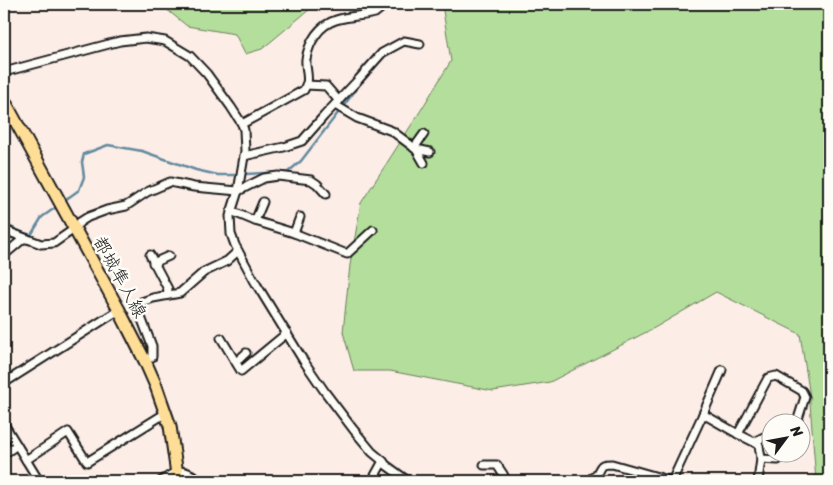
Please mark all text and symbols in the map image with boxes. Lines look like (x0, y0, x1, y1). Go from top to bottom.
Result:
street label: 都城隼人線 (84, 230, 156, 324)
north arrow (760, 412, 810, 462)
text: N (783, 420, 810, 442)

